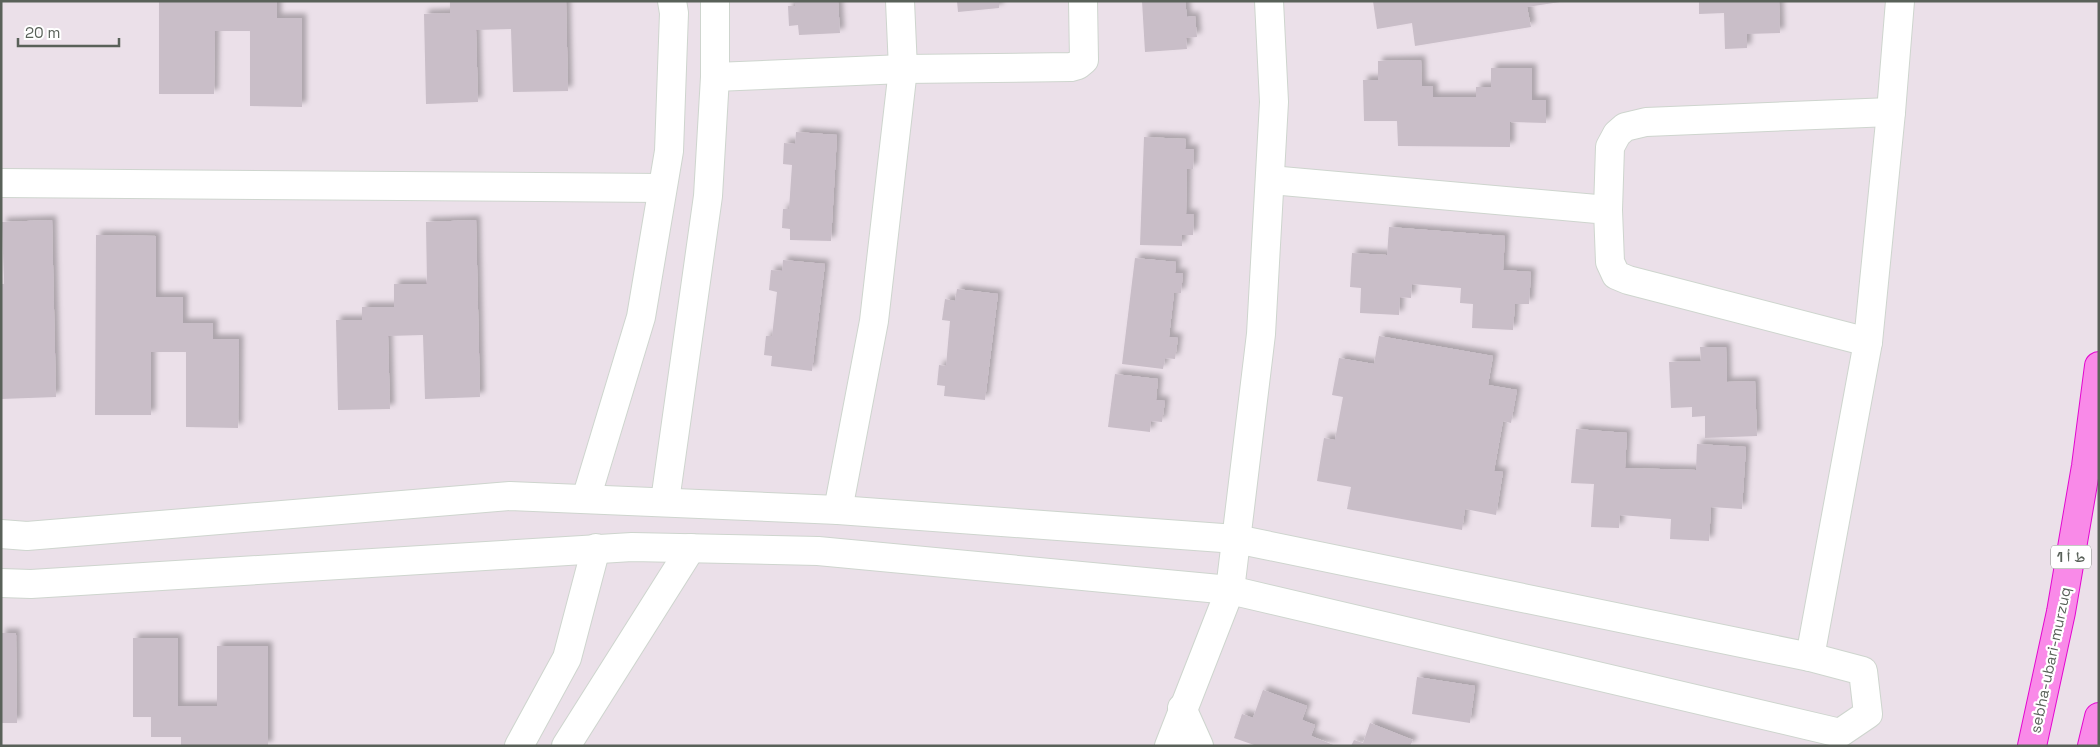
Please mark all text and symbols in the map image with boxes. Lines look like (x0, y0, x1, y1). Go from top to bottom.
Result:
scale bar (18, 15, 119, 47)
text: 20 m (25, 23, 60, 42)
road number: ط أ 1 (2051, 546, 2091, 568)
street label: sebha-ubari-murzuq (2025, 585, 2075, 735)

